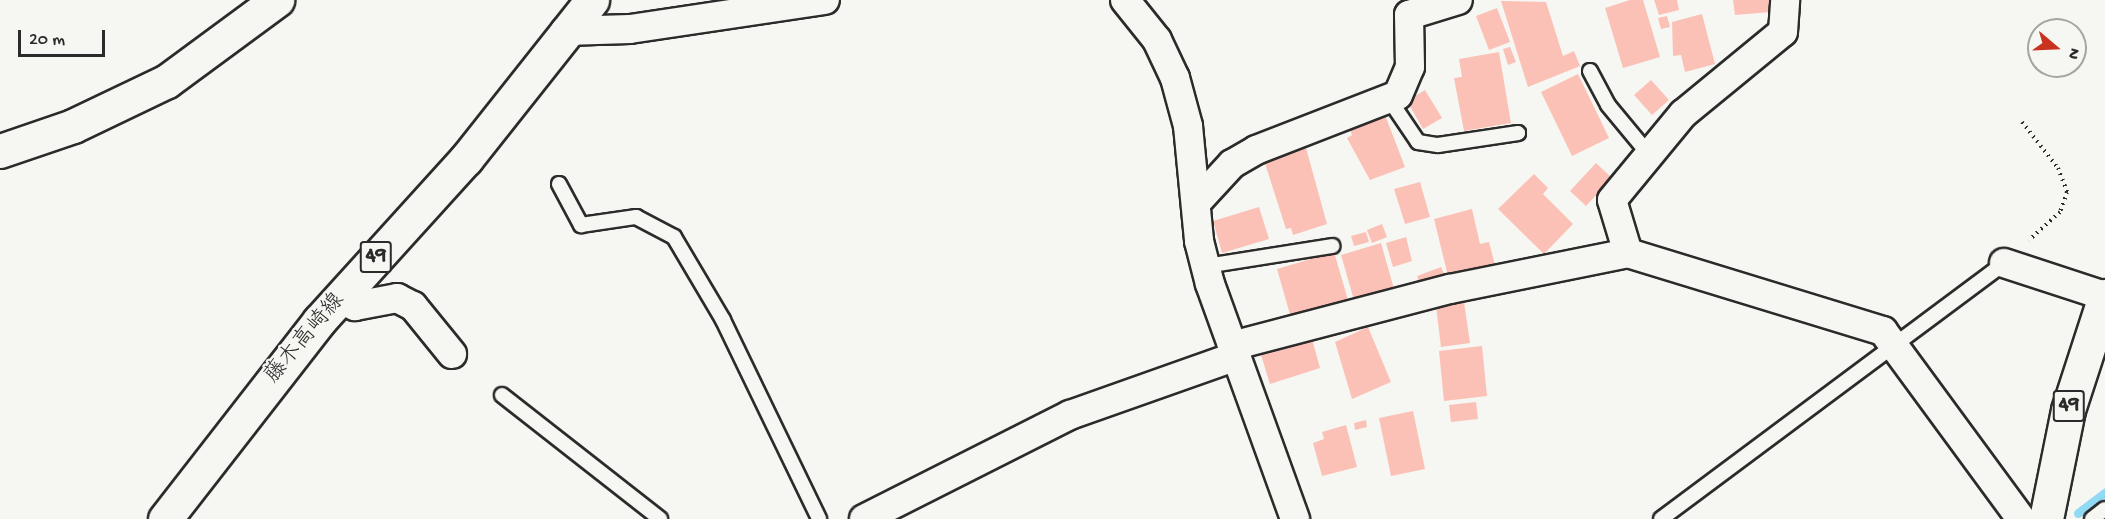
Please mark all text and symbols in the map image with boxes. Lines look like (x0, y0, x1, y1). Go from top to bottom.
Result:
scale bar (21, 18, 108, 56)
north arrow (2027, 18, 2087, 78)
text: 20 m (29, 30, 65, 51)
text: N (2062, 45, 2083, 61)
road number: 49 (360, 239, 392, 275)
street label: 藤木高崎線 (261, 288, 351, 390)
road number: 49 (2052, 388, 2086, 424)

